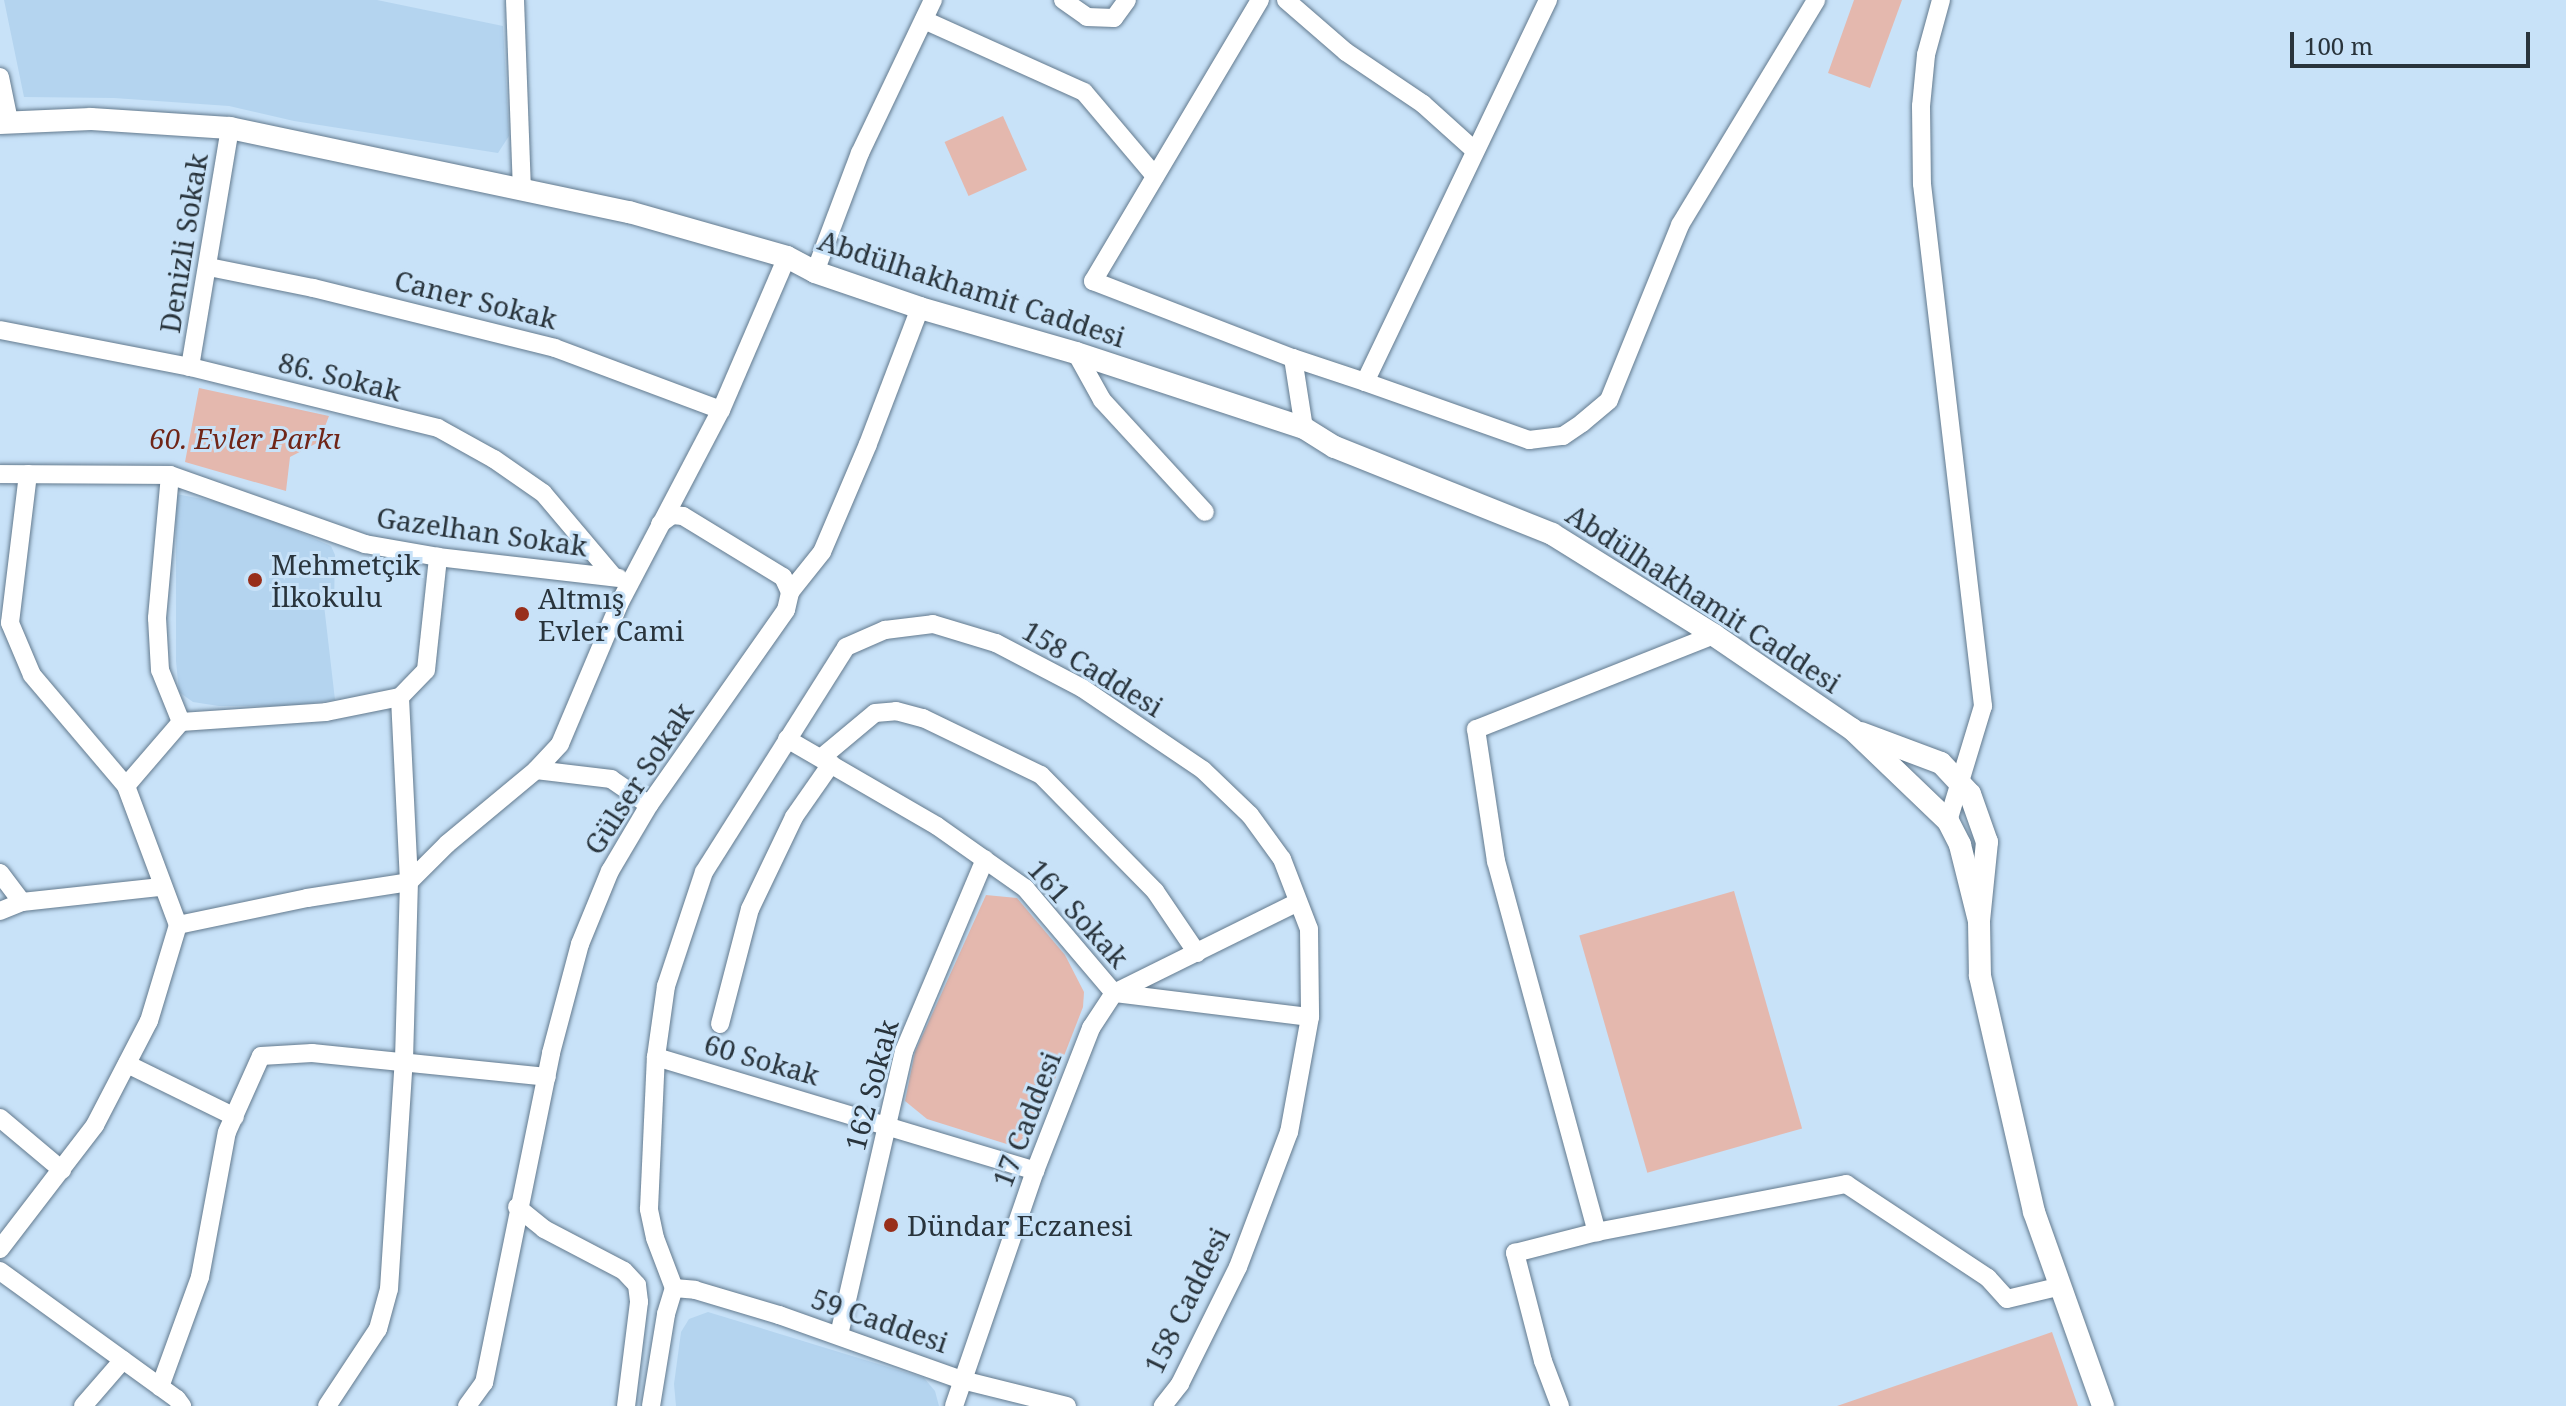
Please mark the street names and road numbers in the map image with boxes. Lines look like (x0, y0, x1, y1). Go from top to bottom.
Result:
street label: Denizli Sokak (152, 151, 214, 335)
street label: Abdülhakhamit Caddesi (814, 222, 1130, 354)
street label: Caner Sokak (391, 263, 561, 335)
street label: 86. Sokak (275, 345, 405, 407)
street label: Abdülhakhamit Caddesi (1560, 497, 1848, 699)
street label: Gazelhan Sokak (374, 500, 590, 562)
street label: 158 Caddesi (1017, 613, 1169, 723)
street label: Gülser Sokak (576, 696, 700, 860)
street label: 161 Sokak (1022, 852, 1136, 974)
street label: 162 Sokak (837, 1016, 905, 1154)
street label: 60 Sokak (700, 1027, 824, 1091)
street label: 17 Caddesi (985, 1046, 1067, 1192)
street label: 158 Caddesi (1136, 1222, 1236, 1378)
street label: 59 Caddesi (807, 1281, 953, 1359)

